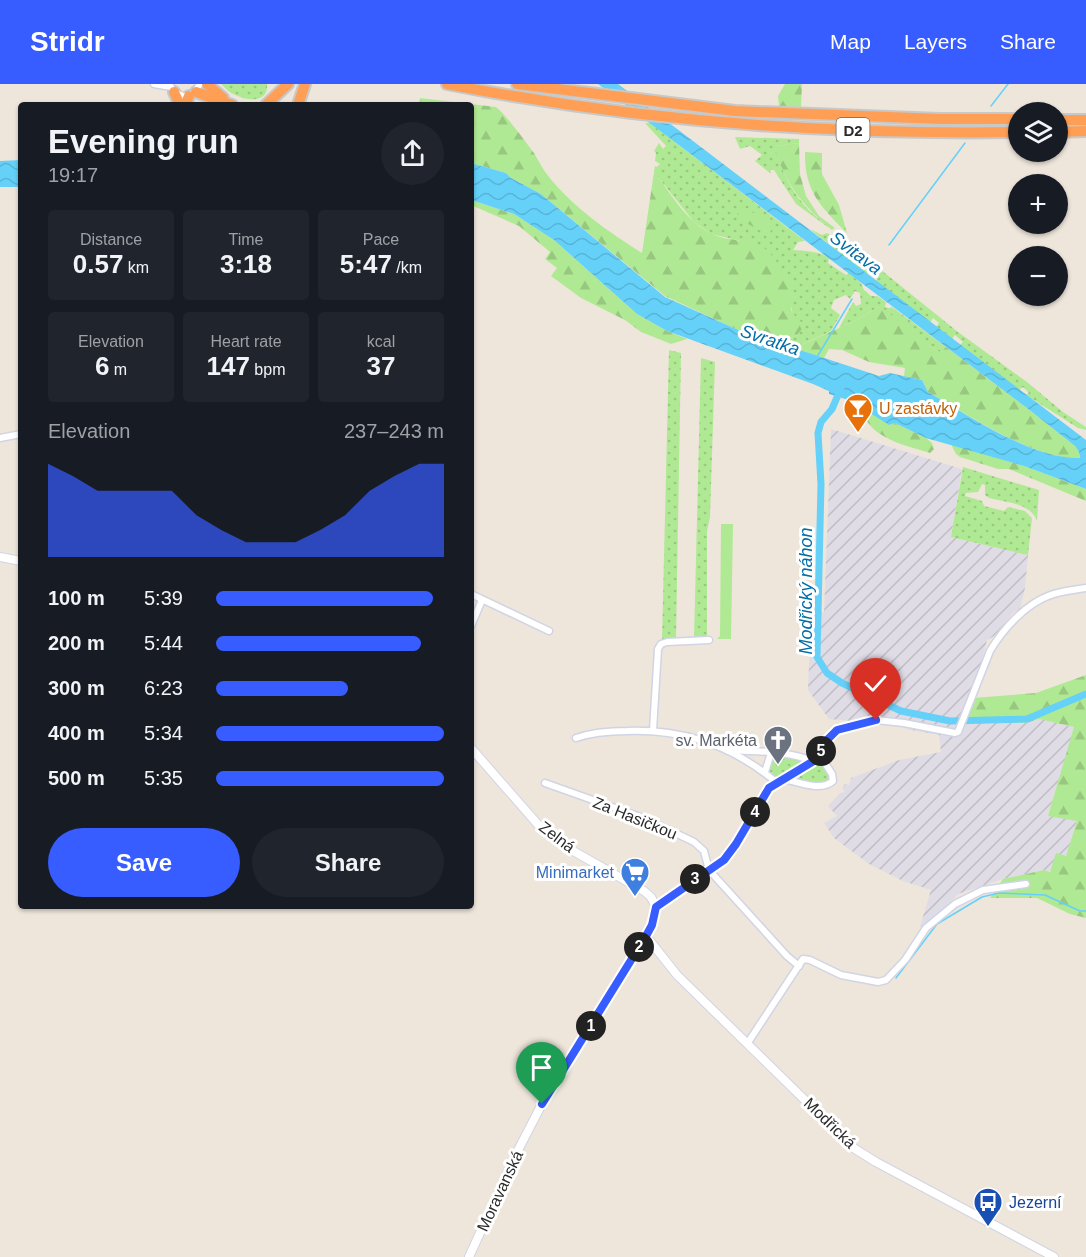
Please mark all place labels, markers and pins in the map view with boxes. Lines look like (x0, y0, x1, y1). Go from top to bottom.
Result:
bar icon: U zastávky (842, 392, 874, 434)
place label: U zastávky (879, 400, 957, 417)
pin (850, 658, 901, 720)
church icon: sv. Markéta (762, 724, 794, 766)
place label: sv. Markéta (676, 732, 757, 749)
pin: 5 (806, 736, 836, 766)
pin: 4 (740, 797, 770, 827)
supermarket icon: Minimarket (619, 856, 651, 898)
place label: Minimarket (536, 864, 615, 881)
pin: 3 (680, 864, 710, 894)
pin: 2 (624, 932, 654, 962)
pin: 1 (576, 1011, 606, 1041)
pin (516, 1042, 567, 1104)
bus stop icon: Jezerní (972, 1186, 1004, 1228)
place label: Jezerní (1009, 1194, 1062, 1211)

